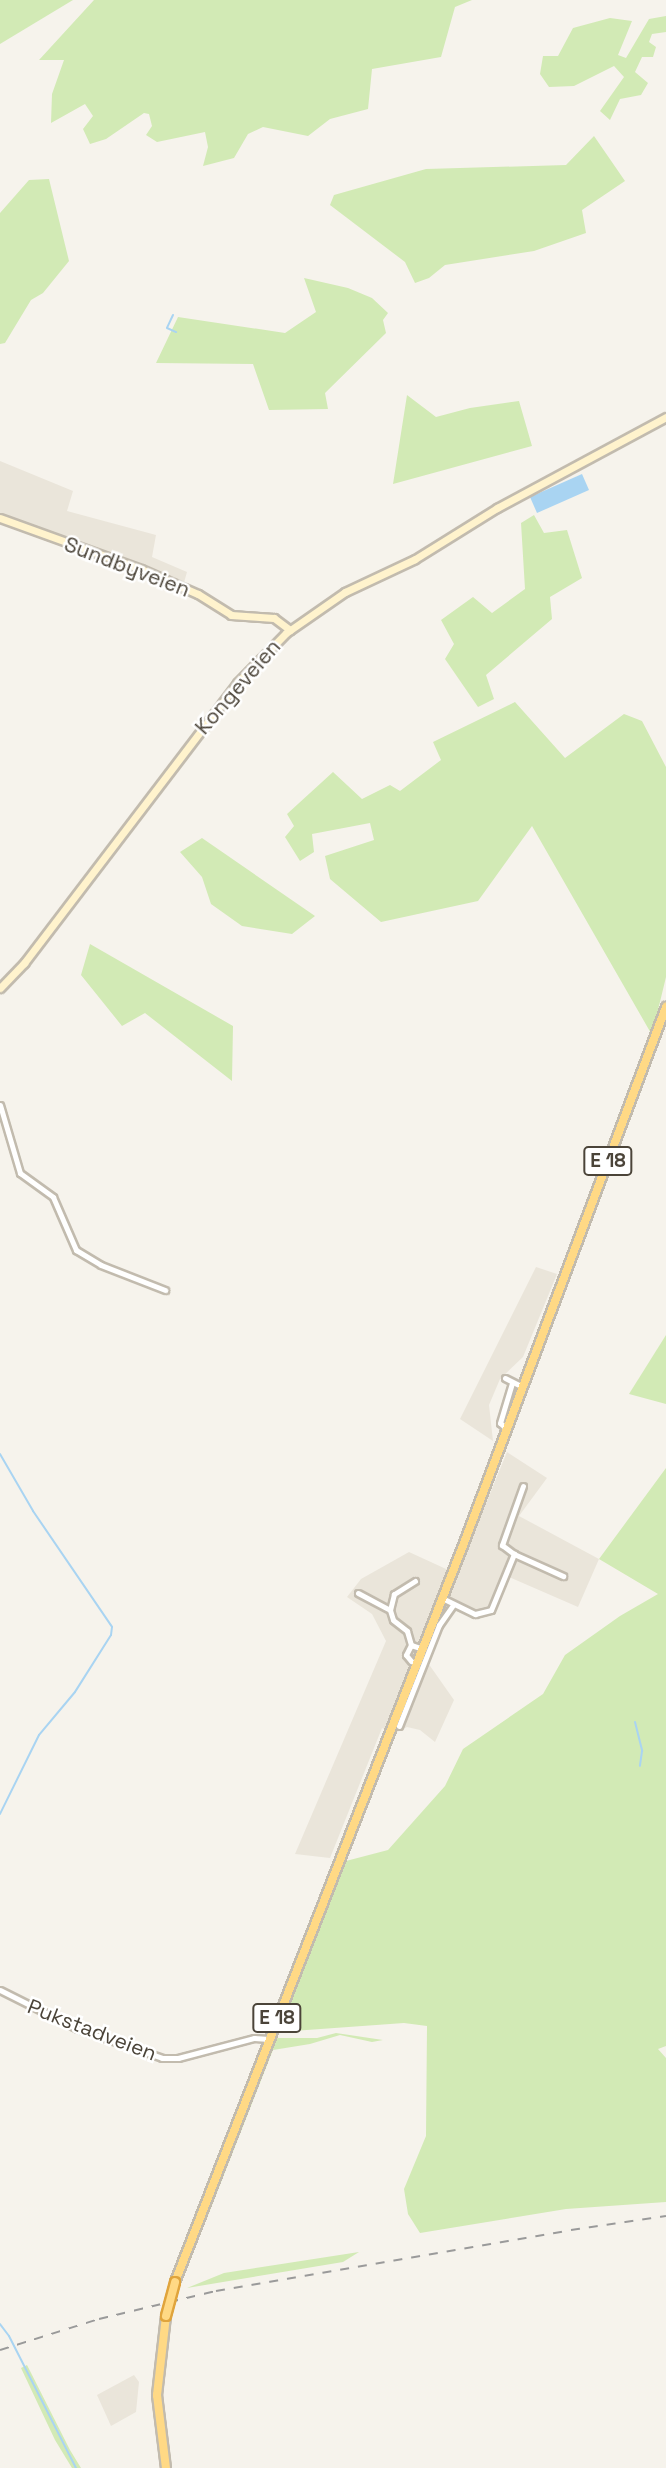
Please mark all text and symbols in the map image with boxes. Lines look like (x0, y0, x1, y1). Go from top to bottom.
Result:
street label: Sundbyveien (61, 532, 193, 602)
street label: Kongeveien (190, 634, 286, 740)
road number: E 18 (582, 1146, 634, 1176)
street label: Pukstadveien (24, 1994, 160, 2066)
road number: E 18 (251, 2002, 303, 2034)

